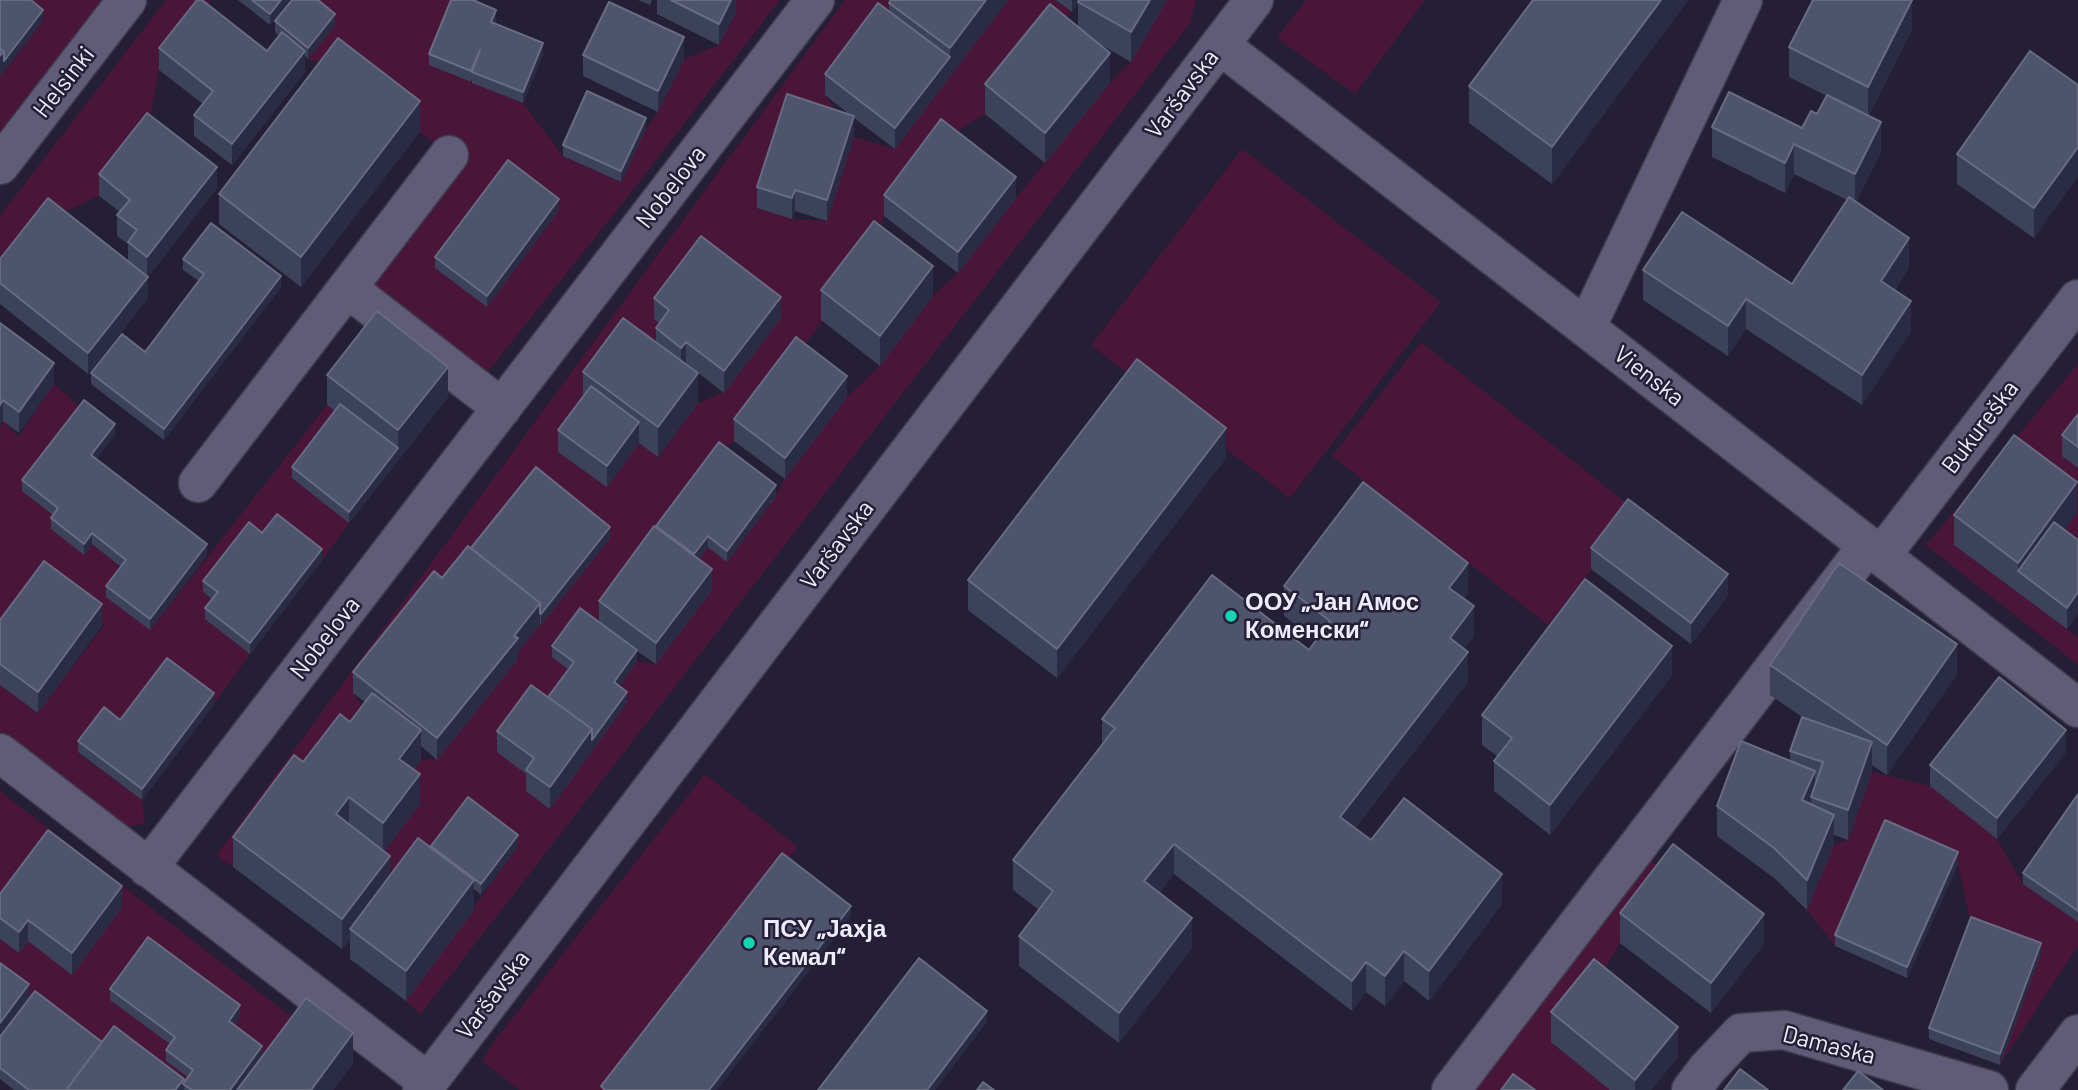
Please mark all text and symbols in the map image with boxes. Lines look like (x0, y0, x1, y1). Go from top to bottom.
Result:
street label: Helsinki (27, 41, 101, 123)
street label: Varšavska (1139, 44, 1225, 144)
street label: Nobelova (630, 140, 712, 234)
street label: Vienska (1608, 340, 1690, 412)
street label: Bukureška (1936, 375, 2024, 479)
street label: Varšavska (794, 495, 880, 595)
place label: ООУ „Јан Амос Коменски“ (1245, 588, 1419, 644)
street label: Nobelova (284, 591, 366, 685)
marker: ООУ „Јан Амос Коменски“ (1223, 608, 1239, 624)
place label: ПСУ „Јахја Кемал“ (763, 915, 886, 971)
marker: ПСУ „Јахја Кемал“ (741, 935, 757, 951)
street label: Varšavska (450, 945, 536, 1045)
street label: Damaska (1780, 1020, 1878, 1070)

